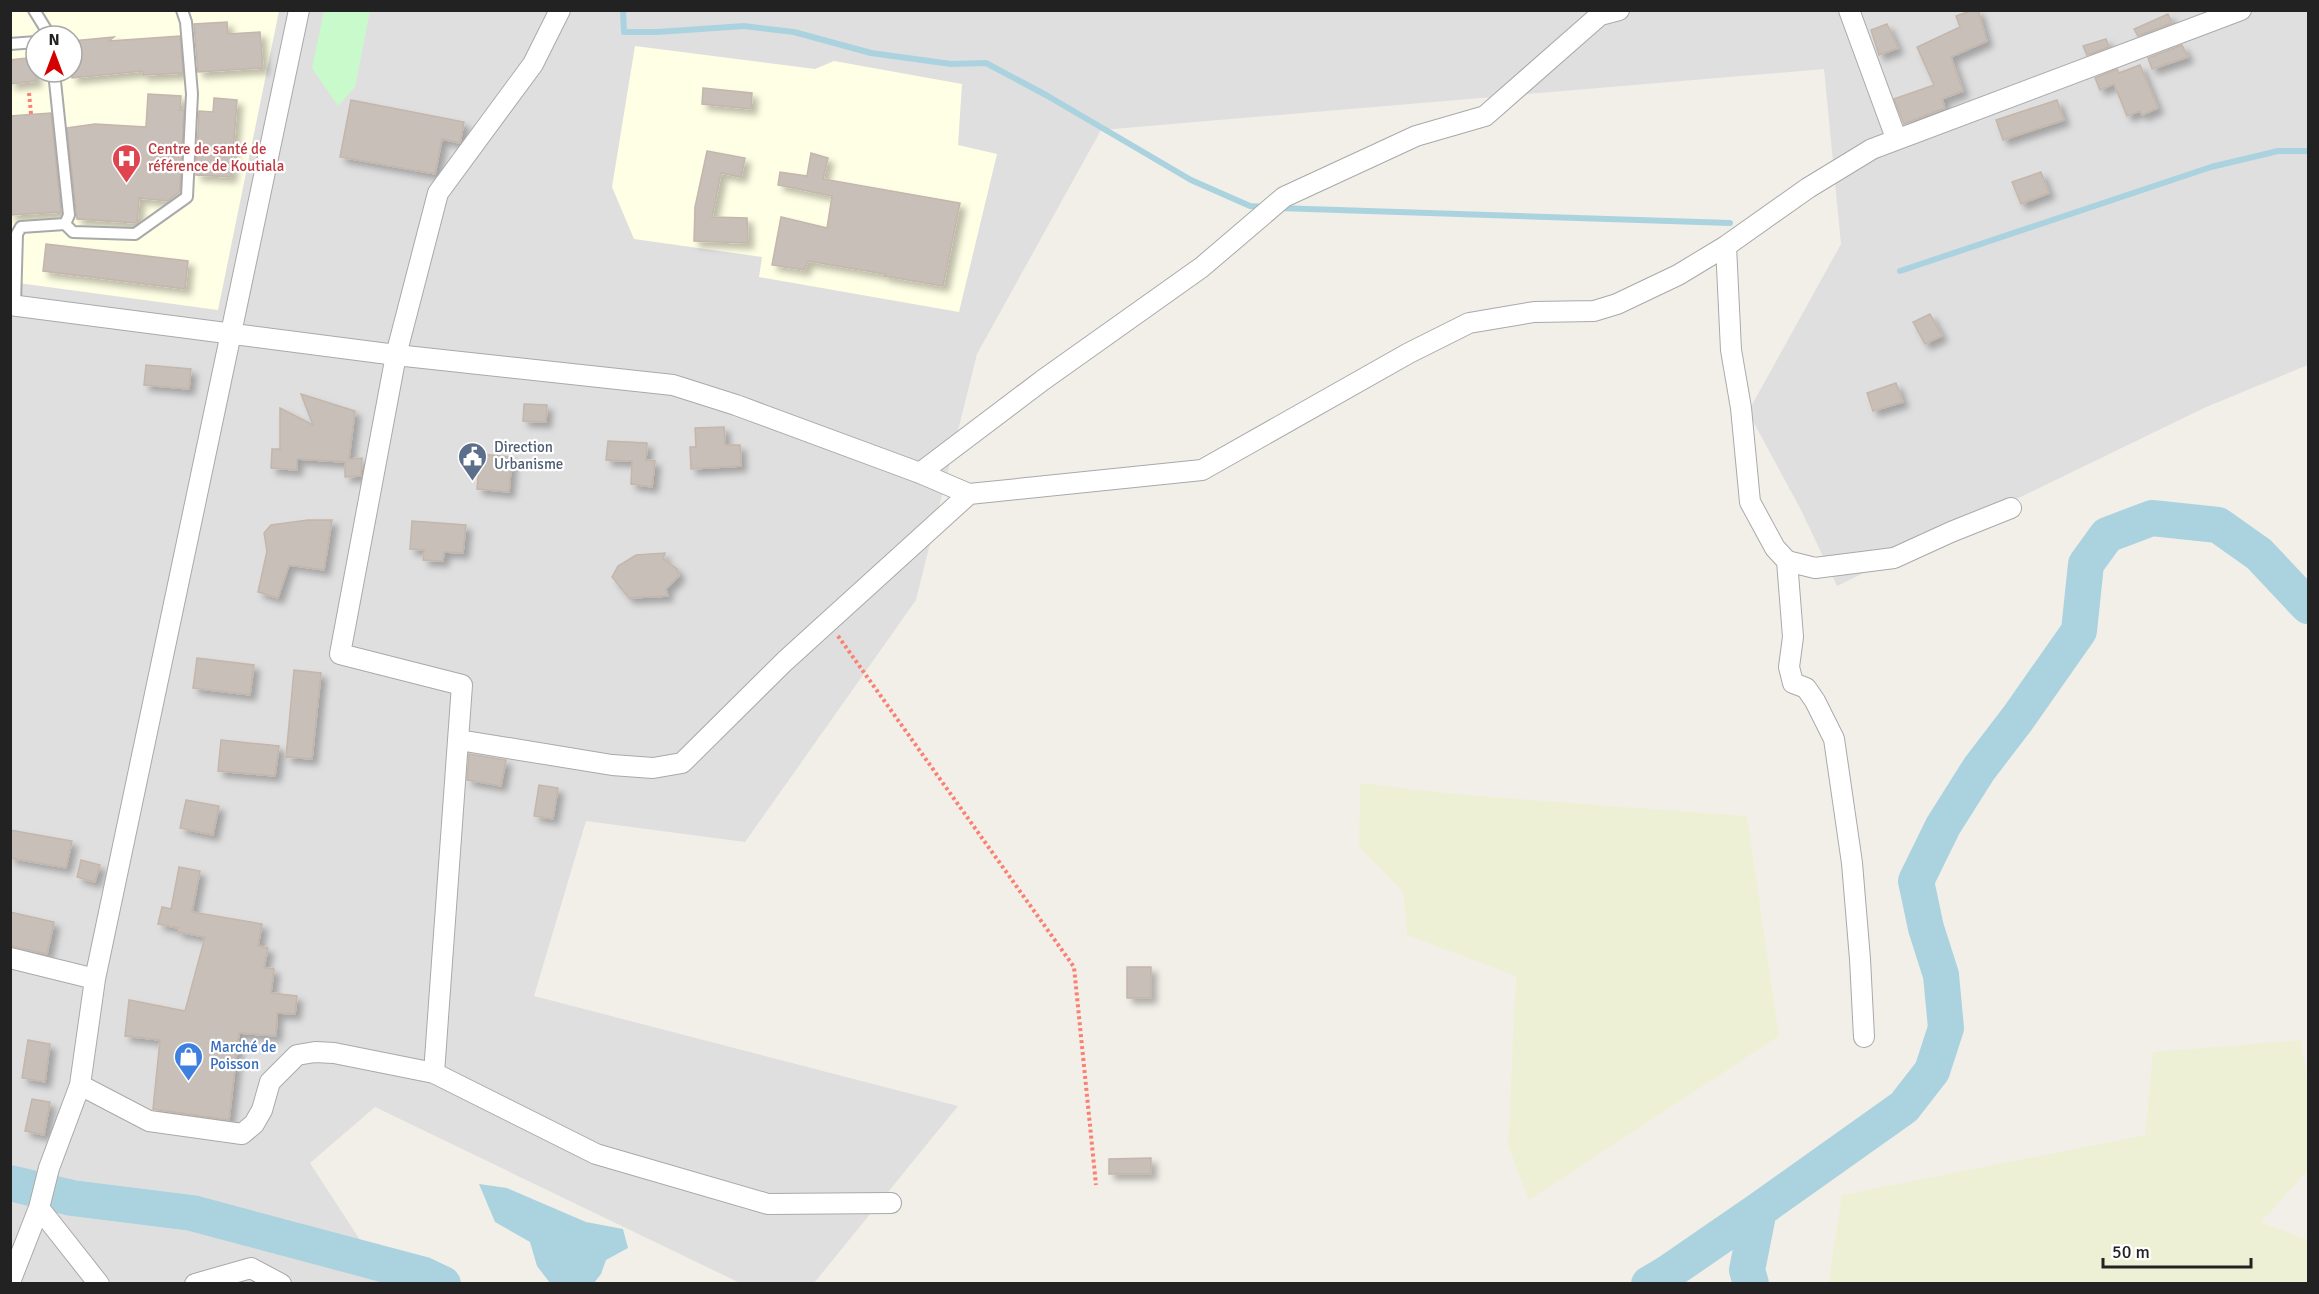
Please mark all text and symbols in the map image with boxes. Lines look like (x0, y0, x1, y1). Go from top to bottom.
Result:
north arrow (24, 24, 84, 84)
text: N (48, 30, 60, 50)
place label: Centre de santé de référence de Koutiala (148, 140, 284, 175)
hospital icon: Centre de santé de référence de Koutiala (111, 142, 143, 184)
place label: Direction Urbanisme (494, 438, 563, 473)
public building icon: Direction Urbanisme (457, 440, 489, 482)
place label: Marché de Poisson (210, 1038, 276, 1073)
shop icon: Marché de Poisson (173, 1040, 205, 1082)
scale bar (2103, 1231, 2252, 1269)
text: 50 m (2112, 1241, 2150, 1263)

